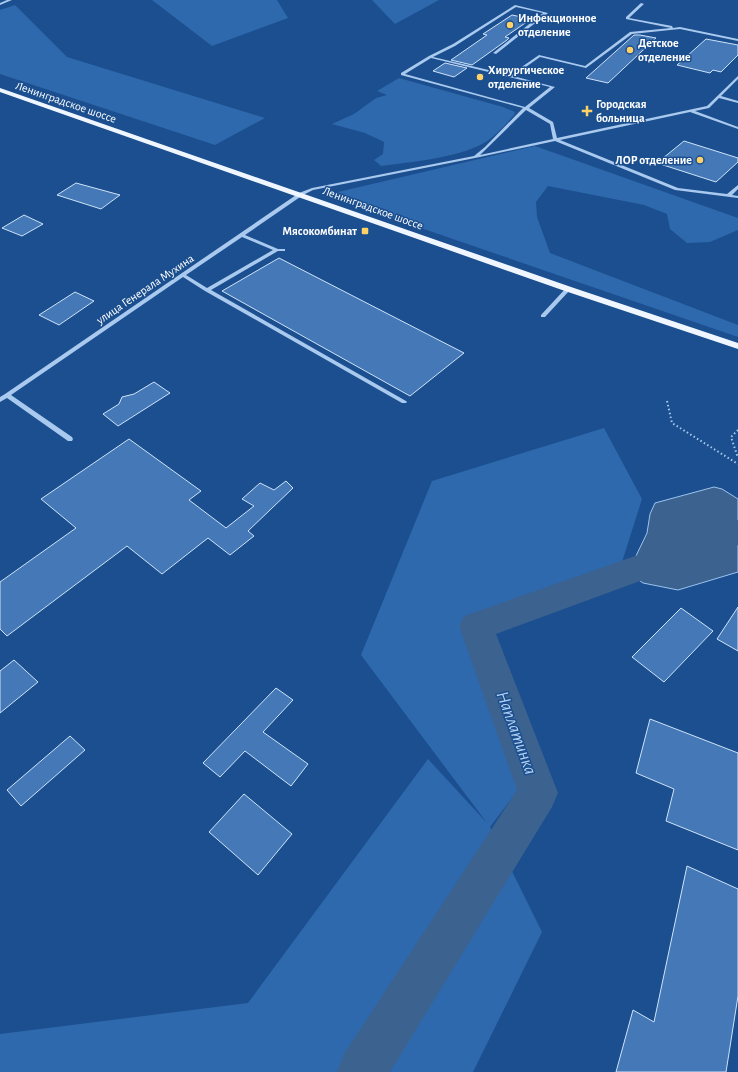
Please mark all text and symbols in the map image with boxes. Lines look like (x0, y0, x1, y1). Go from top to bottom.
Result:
place label: Инфекционное отделение (518, 12, 597, 38)
marker: Инфекционное отделение (505, 20, 515, 30)
place label: Детское отделение (638, 37, 691, 63)
marker: Детское отделение (625, 45, 635, 55)
place label: Хирургическое отделение (488, 64, 565, 90)
marker: Хирургическое отделение (475, 72, 485, 82)
street label: Ленинградское шоссе (14, 79, 118, 125)
place label: Городская больница (596, 98, 647, 124)
marker: Городская больница (581, 105, 593, 117)
place label: ЛОР отделение (615, 154, 692, 166)
marker: ЛОР отделение (695, 155, 705, 165)
street label: Ленинградское шоссе (321, 184, 425, 232)
place label: Мясокомбинат (282, 225, 357, 237)
marker: Мясокомбинат (360, 226, 370, 236)
street label: улица Генерала Мухина (93, 252, 197, 327)
water label: Наплатинка (493, 689, 539, 777)

